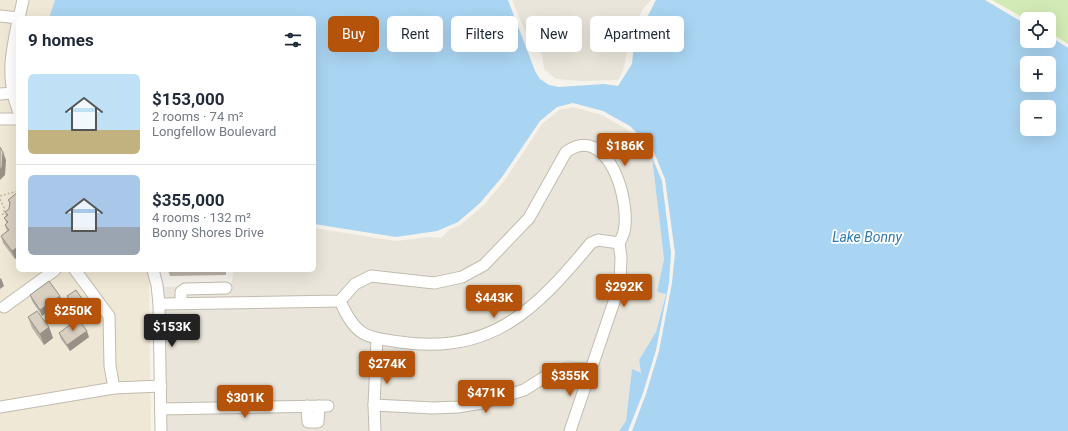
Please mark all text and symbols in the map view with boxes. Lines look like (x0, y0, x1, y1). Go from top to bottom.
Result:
map controls (1020, 12, 1056, 136)
button: locate (1020, 12, 1056, 48)
chip: Buy (328, 16, 379, 52)
chip: Rent (387, 16, 443, 52)
chip: Filters (451, 16, 518, 52)
chip: New (526, 16, 582, 52)
chip: Apartment (590, 16, 684, 52)
icon: filters (282, 29, 304, 51)
text: 9 homes (28, 30, 94, 50)
button: + (1020, 56, 1056, 92)
text: $153,000 (152, 89, 224, 109)
icon: home (60, 90, 108, 138)
button: − (1020, 100, 1056, 136)
text: 2 rooms · 74 m² (152, 109, 244, 124)
text: Longfellow Boulevard (152, 124, 276, 139)
pin: $186K (597, 133, 653, 167)
text: $186K (606, 138, 644, 153)
text: $355,000 (152, 190, 224, 210)
icon: home (60, 191, 108, 239)
text: 4 rooms · 132 m² (152, 210, 251, 225)
text: Bonny Shores Drive (152, 225, 264, 240)
water label: Lake Bonny (832, 229, 902, 245)
pin: $292K (596, 274, 652, 308)
text: $292K (605, 279, 643, 294)
pin: $443K (466, 285, 522, 319)
text: $443K (475, 290, 513, 305)
pin: $250K (45, 298, 101, 332)
text: $250K (54, 303, 92, 318)
pin: $153K (144, 314, 200, 348)
text: $153K (153, 319, 191, 334)
pin: $274K (359, 351, 415, 385)
text: $274K (368, 356, 406, 371)
pin: $355K (542, 363, 598, 397)
text: $355K (551, 368, 589, 383)
pin: $471K (458, 380, 514, 414)
pin: $301K (217, 385, 273, 419)
text: $471K (467, 385, 505, 400)
text: $301K (226, 390, 264, 405)

